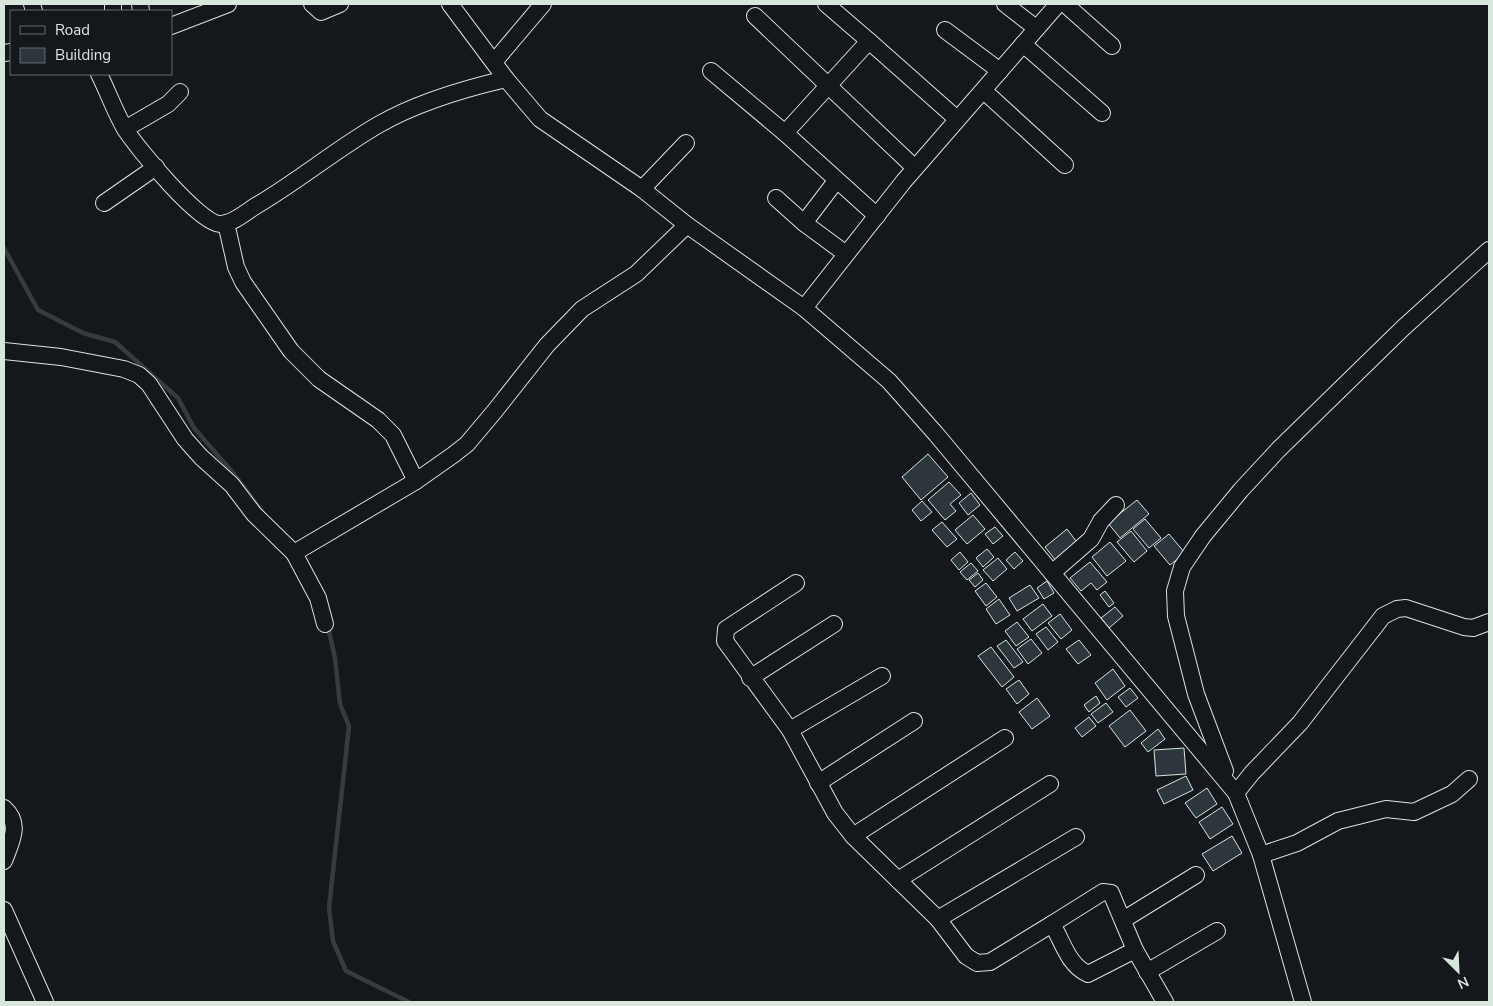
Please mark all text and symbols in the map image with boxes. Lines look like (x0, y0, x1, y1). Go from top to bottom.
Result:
legend (10, 10, 172, 75)
text: Road (55, 20, 90, 40)
text: Building (55, 45, 111, 65)
north arrow (1433, 946, 1483, 996)
text: N (1454, 972, 1472, 993)

